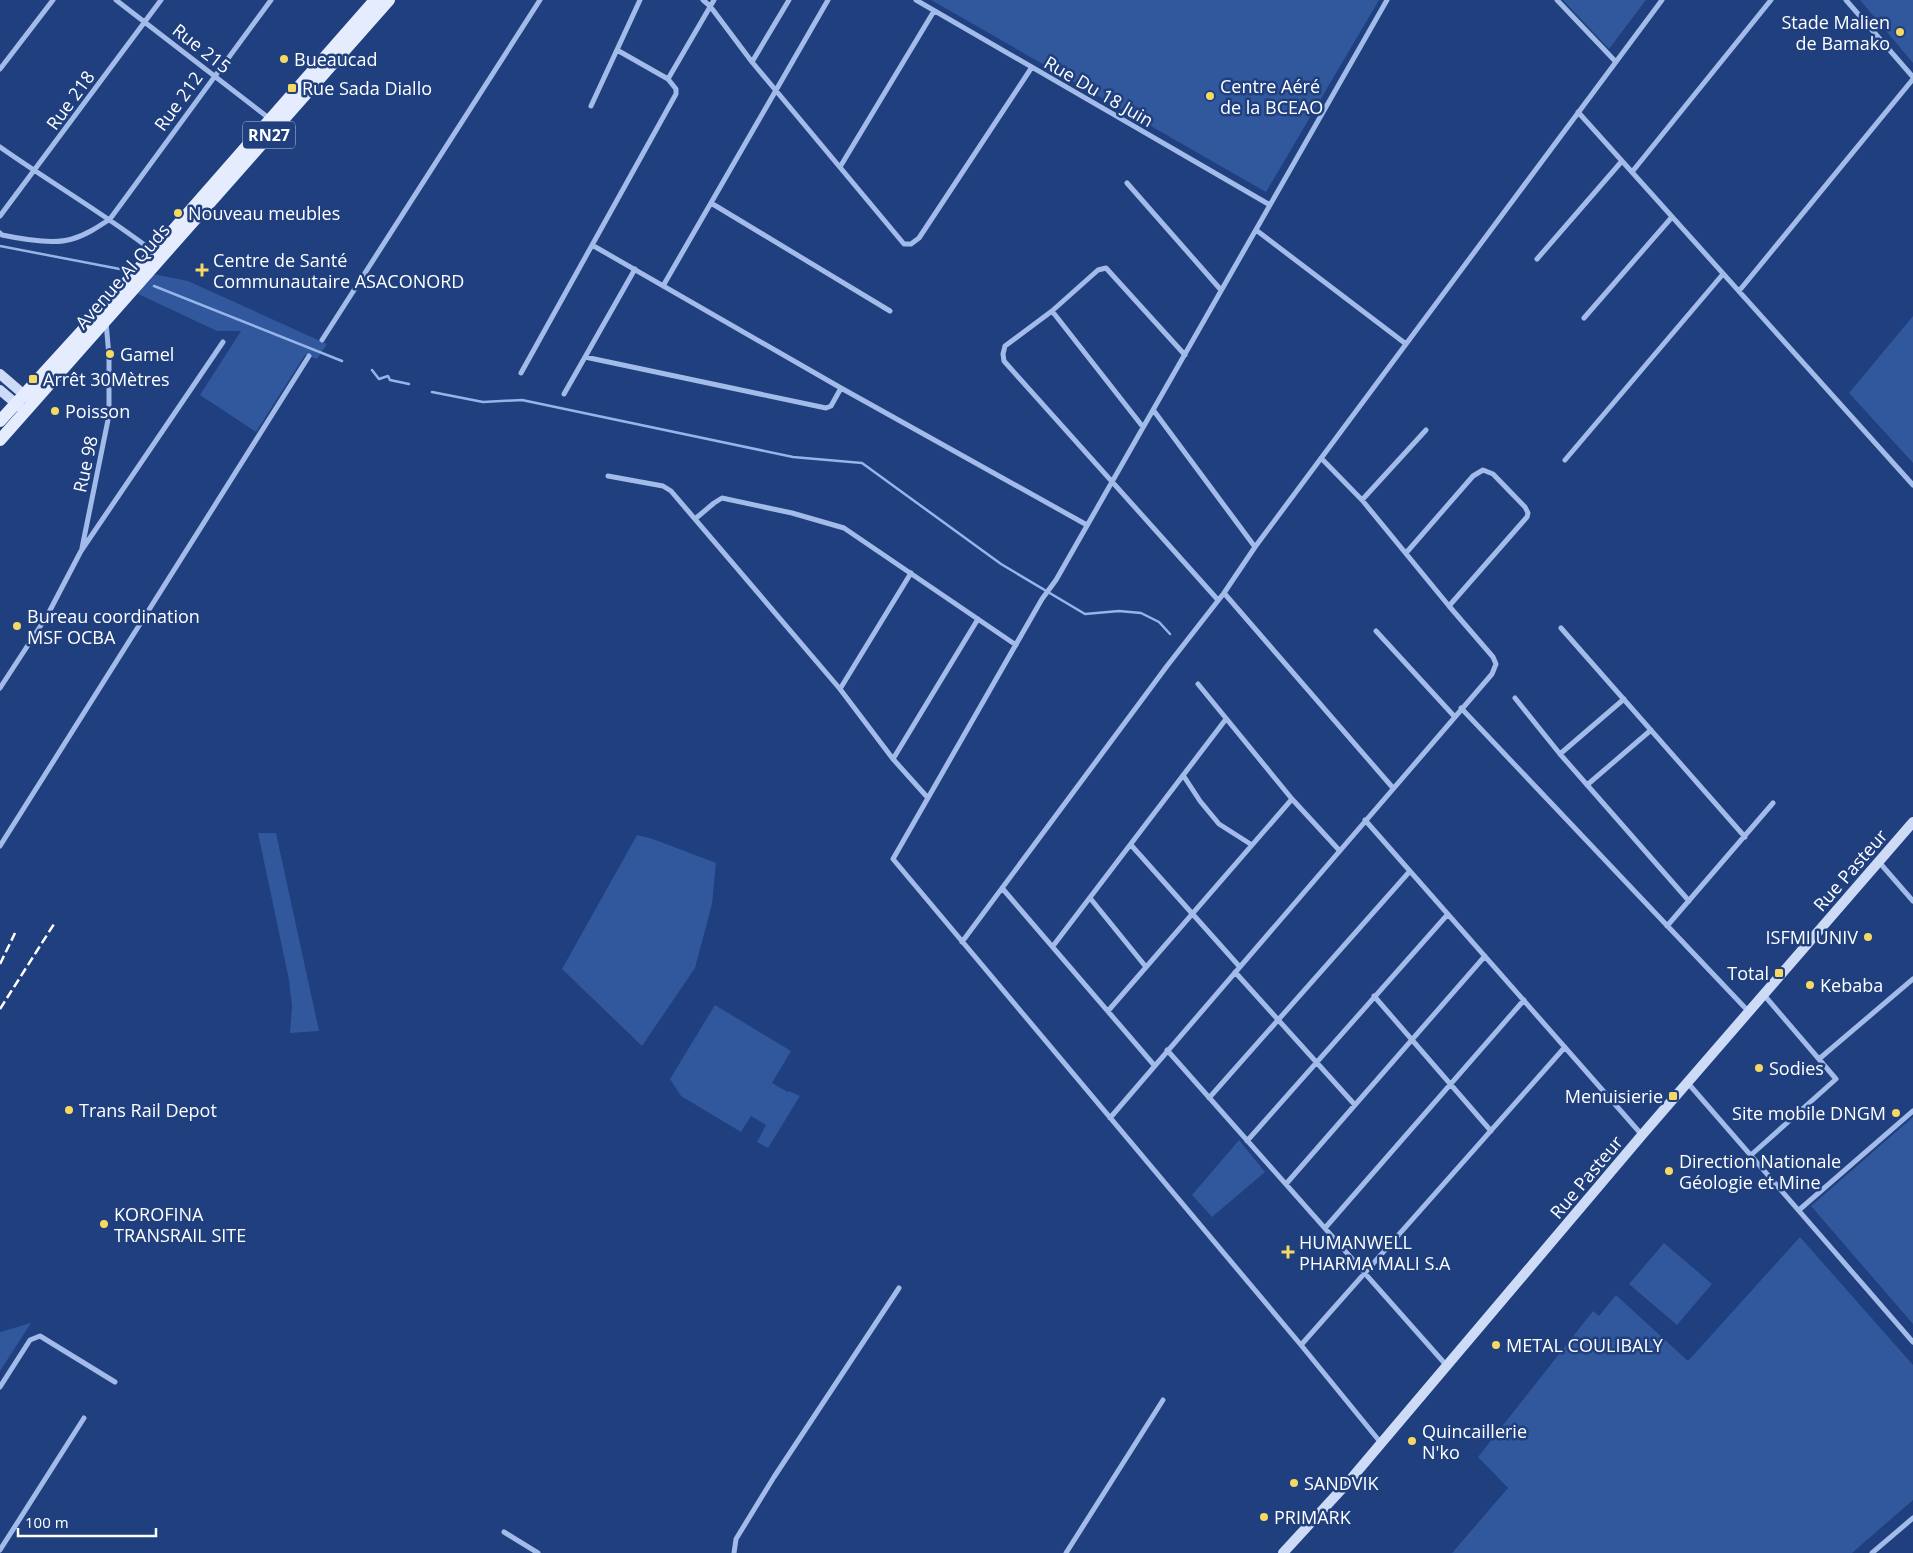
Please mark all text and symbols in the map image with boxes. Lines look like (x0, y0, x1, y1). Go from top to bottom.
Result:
place label: Stade Malien de Bamako (1781, 10, 1890, 55)
street label: Rue 215 (168, 18, 236, 78)
marker: Stade Malien de Bamako (1894, 26, 1906, 38)
place label: Bueaucad (294, 47, 377, 71)
street label: Rue Du 18 Juin (1040, 50, 1158, 132)
marker: Bueaucad (278, 53, 290, 65)
street label: Rue 218 (40, 66, 100, 134)
street label: Rue 212 (148, 67, 208, 135)
place label: Centre Aéré de la BCEAO (1220, 74, 1323, 119)
place label: Rue Sada Diallo (302, 76, 432, 100)
marker: Rue Sada Diallo (286, 82, 298, 94)
marker: Centre Aéré de la BCEAO (1204, 90, 1216, 102)
road number: RN27 (243, 122, 295, 148)
place label: Nouveau meubles (188, 201, 340, 225)
marker: Nouveau meubles (172, 207, 184, 219)
street label: Avenue Al Quds (69, 218, 175, 334)
place label: Centre de Santé Communautaire ASACONORD (213, 248, 464, 293)
marker: Centre de Santé Communautaire ASACONORD (195, 263, 209, 277)
place label: Gamel (120, 342, 174, 366)
marker: Gamel (104, 348, 116, 360)
place label: Arrêt 30Mètres (43, 367, 170, 391)
marker: Arrêt 30Mètres (27, 373, 39, 385)
place label: Poisson (65, 399, 130, 423)
marker: Poisson (49, 405, 61, 417)
street label: Rue 98 (67, 433, 103, 495)
place label: Bureau coordination MSF OCBA (27, 604, 200, 649)
marker: Bureau coordination MSF OCBA (11, 620, 23, 632)
street label: Rue Pasteur (1808, 823, 1893, 916)
place label: ISFMI UNIV (1765, 925, 1858, 949)
marker: ISFMI UNIV (1862, 931, 1874, 943)
place label: Total (1727, 961, 1769, 985)
marker: Total (1773, 967, 1785, 979)
place label: Kebaba (1820, 973, 1883, 997)
marker: Kebaba (1804, 979, 1816, 991)
place label: Sodies (1769, 1056, 1824, 1080)
marker: Sodies (1753, 1062, 1765, 1074)
place label: Menuisierie (1565, 1084, 1663, 1108)
marker: Menuisierie (1667, 1090, 1679, 1102)
place label: Trans Rail Depot (79, 1098, 217, 1122)
place label: Site mobile DNGM (1732, 1101, 1886, 1125)
marker: Trans Rail Depot (63, 1104, 75, 1116)
marker: Site mobile DNGM (1890, 1107, 1902, 1119)
street label: Rue Pasteur (1544, 1130, 1628, 1224)
place label: Direction Nationale Géologie et Mine (1679, 1149, 1841, 1194)
marker: Direction Nationale Géologie et Mine (1663, 1165, 1675, 1177)
place label: KOROFINA TRANSRAIL SITE (114, 1202, 246, 1247)
marker: KOROFINA TRANSRAIL SITE (98, 1218, 110, 1230)
place label: HUMANWELL PHARMA MALI S.A (1299, 1230, 1451, 1275)
marker: HUMANWELL PHARMA MALI S.A (1281, 1245, 1295, 1259)
place label: METAL COULIBALY (1506, 1333, 1664, 1357)
marker: METAL COULIBALY (1490, 1339, 1502, 1351)
place label: Quincaillerie N'ko (1422, 1419, 1527, 1464)
marker: Quincaillerie N'ko (1406, 1435, 1418, 1447)
place label: SANDVIK (1304, 1471, 1380, 1495)
marker: SANDVIK (1288, 1477, 1300, 1489)
place label: PRIMARK (1274, 1505, 1352, 1529)
scale bar (18, 1506, 155, 1538)
marker: PRIMARK (1258, 1511, 1270, 1523)
text: 100 m (25, 1512, 69, 1532)

